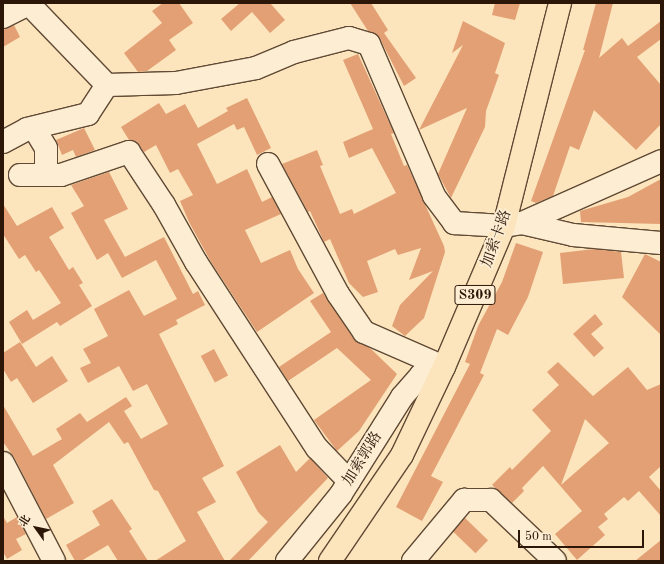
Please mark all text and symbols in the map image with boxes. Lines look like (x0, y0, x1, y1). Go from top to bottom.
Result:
street label: 加索卡路 (478, 208, 516, 270)
road number: S309 (454, 283, 496, 307)
street label: 加索郭路 (339, 429, 387, 489)
north arrow (16, 508, 56, 548)
text: 北 (18, 514, 33, 529)
scale bar (520, 522, 646, 548)
text: 50 m (525, 531, 552, 543)

